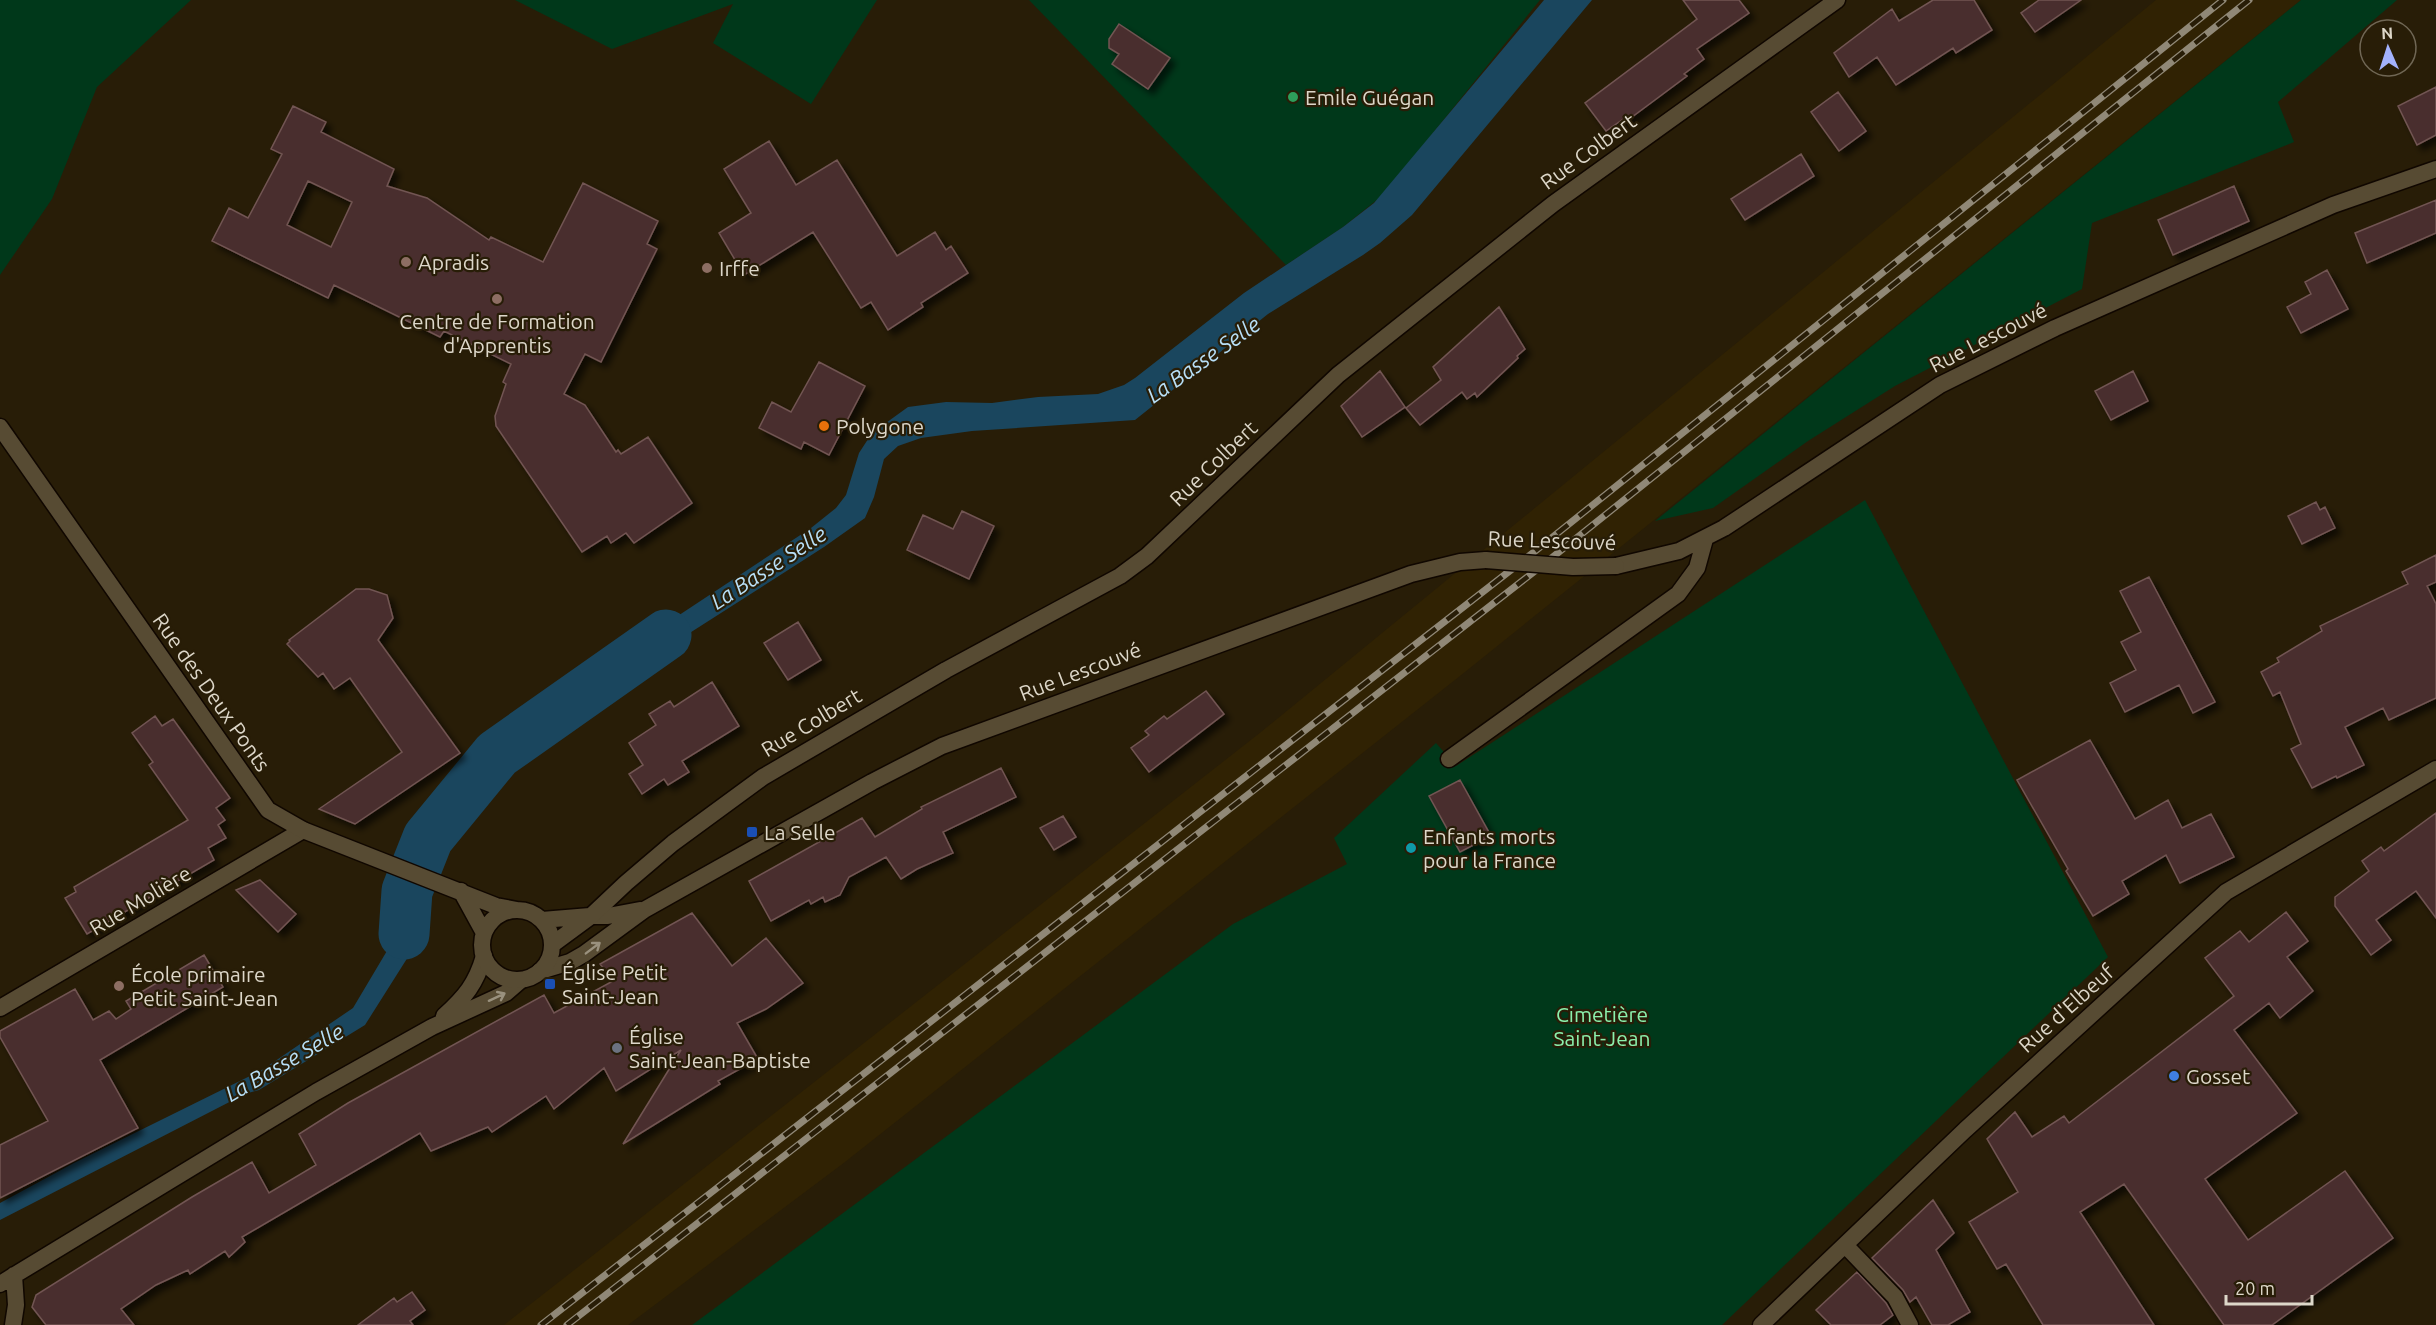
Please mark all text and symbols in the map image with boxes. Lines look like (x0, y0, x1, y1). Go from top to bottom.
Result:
north arrow (2358, 18, 2418, 78)
text: N (2381, 24, 2394, 42)
place label: Emile Guégan (1305, 85, 1434, 109)
marker: Emile Guégan (1286, 90, 1300, 104)
street label: Rue Colbert (1536, 108, 1640, 194)
place label: Apradis (418, 250, 489, 274)
marker: Apradis (399, 255, 413, 269)
place label: Irffe (719, 256, 760, 280)
marker: Irffe (700, 261, 714, 275)
marker: Centre de Formation d'Apprentis (490, 292, 504, 306)
street label: Rue Lescouvé (1925, 297, 2051, 377)
place label: Centre de Formation d'Apprentis (399, 309, 595, 357)
water label: La Basse Selle (1142, 311, 1264, 407)
place label: Polygone (836, 414, 924, 438)
street label: Rue Colbert (1164, 415, 1262, 511)
marker: Polygone (817, 419, 831, 433)
water label: La Basse Selle (706, 520, 830, 614)
street label: Rue Lescouvé (1487, 526, 1617, 554)
street label: Rue des Deux Ponts (149, 608, 275, 776)
street label: Rue Lescouvé (1016, 637, 1144, 705)
street label: Rue Colbert (757, 683, 865, 761)
place label: La Selle (764, 820, 836, 844)
place label: Enfants morts pour la France (1423, 824, 1556, 872)
marker: La Selle (745, 825, 759, 839)
marker: Enfants morts pour la France (1404, 841, 1418, 855)
street label: Rue Molière (85, 860, 195, 940)
one-way arrow (585, 941, 601, 954)
street label: Rue d'Elbeuf (2013, 958, 2119, 1057)
place label: Église Petit Saint-Jean (562, 960, 667, 1008)
place label: École primaire Petit Saint-Jean (131, 962, 278, 1010)
marker: Église Petit Saint-Jean (543, 977, 557, 991)
marker: École primaire Petit Saint-Jean (112, 979, 126, 993)
one-way arrow (487, 990, 505, 1002)
park label: Cimetière Saint-Jean (1553, 1002, 1651, 1050)
water label: La Basse Selle (220, 1018, 348, 1106)
place label: Église Saint-Jean-Baptiste (629, 1024, 811, 1072)
marker: Église Saint-Jean-Baptiste (610, 1041, 624, 1055)
place label: Gosset (2186, 1064, 2250, 1088)
marker: Gosset (2167, 1069, 2181, 1083)
scale bar (2226, 1268, 2312, 1306)
text: 20 m (2235, 1278, 2275, 1298)

